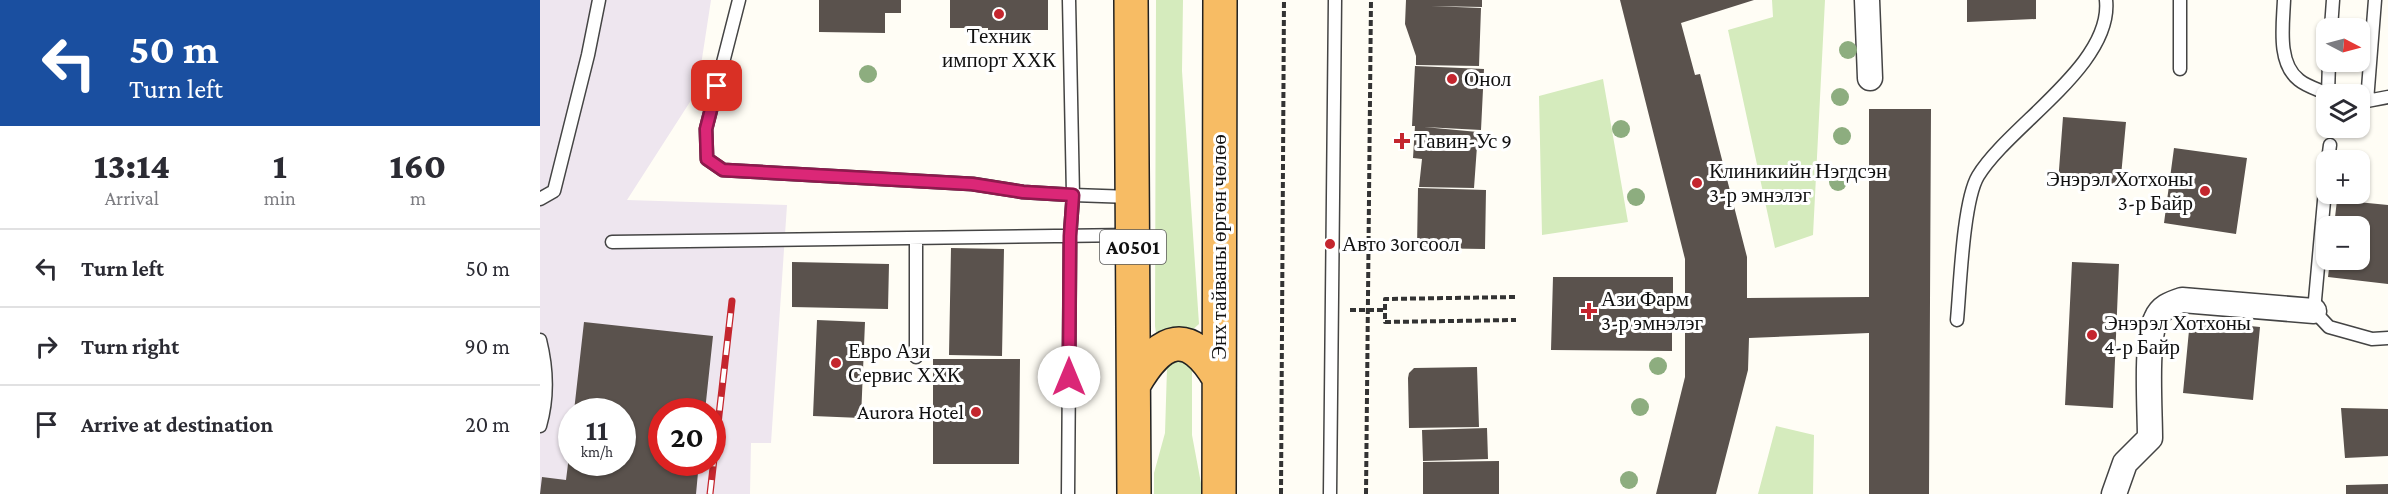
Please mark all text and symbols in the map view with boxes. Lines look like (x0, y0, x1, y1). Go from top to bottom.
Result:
marker: Техник импорт ХХК (992, 7, 1006, 21)
north arrow (2316, 18, 2370, 72)
map controls (2316, 18, 2370, 270)
icon: left (30, 24, 108, 102)
place label: Техник импорт ХХК (942, 24, 1057, 72)
text: 50 m (129, 25, 219, 72)
pin (691, 60, 742, 111)
place label: Онол (1464, 67, 1511, 91)
icon: arrive (700, 69, 733, 102)
marker: Онол (1445, 72, 1459, 86)
text: Turn left (129, 74, 223, 104)
button: layers (2316, 84, 2370, 138)
place label: Тавин-Ус 9 (1414, 129, 1512, 153)
street label: Энх тайваны өргөн чөлөө (1207, 134, 1231, 360)
marker: Тавин-Ус 9 (1395, 134, 1409, 148)
text: 13:14 (94, 146, 170, 186)
text: 1 (273, 146, 287, 186)
text: 160 (390, 146, 446, 186)
button: + (2316, 150, 2370, 204)
place label: Клиникийн Нэгдсэн 3-р эмнэлэг (1709, 159, 1887, 207)
place label: Энэрэл Хотхоны 3-р Байр (2046, 167, 2193, 215)
marker: Клиникийн Нэгдсэн 3-р эмнэлэг (1690, 176, 1704, 190)
marker: Энэрэл Хотхоны 3-р Байр (2198, 184, 2212, 198)
text: Arrival (105, 187, 159, 209)
text: min (264, 187, 296, 209)
text: m (410, 187, 426, 209)
button: − (2316, 216, 2370, 270)
road number: A0501 (1100, 230, 1166, 264)
place label: Авто 3огсоол (1342, 232, 1460, 256)
marker: Авто 3огсоол (1323, 237, 1337, 251)
icon: left (30, 252, 63, 285)
text: Turn left (81, 256, 164, 281)
text: 50 m (465, 256, 510, 281)
place label: Ази Фарм 3-р эмнэлэг (1601, 287, 1704, 335)
marker: Ази Фарм 3-р эмнэлэг (1582, 304, 1596, 318)
place label: Энэрэл Хотхоны 4-р Байр (2104, 311, 2251, 359)
marker: Энэрэл Хотхоны 4-р Байр (2085, 328, 2099, 342)
icon: right (30, 330, 63, 363)
text: Turn right (81, 334, 179, 359)
text: 90 m (465, 334, 510, 359)
place label: Евро Ази Сервис ХХК (848, 339, 962, 387)
position arrow (1037, 345, 1101, 409)
marker: Евро Ази Сервис ХХК (829, 356, 843, 370)
speed limit sign: 20 (648, 398, 726, 476)
place label: Aurora Hotel (857, 400, 964, 424)
marker: Aurora Hotel (969, 405, 983, 419)
icon: arrive (30, 408, 63, 441)
text: Arrive at destination (81, 412, 273, 437)
text: 20 m (465, 412, 510, 437)
text: 11 (586, 413, 608, 446)
text: km/h (581, 444, 613, 460)

